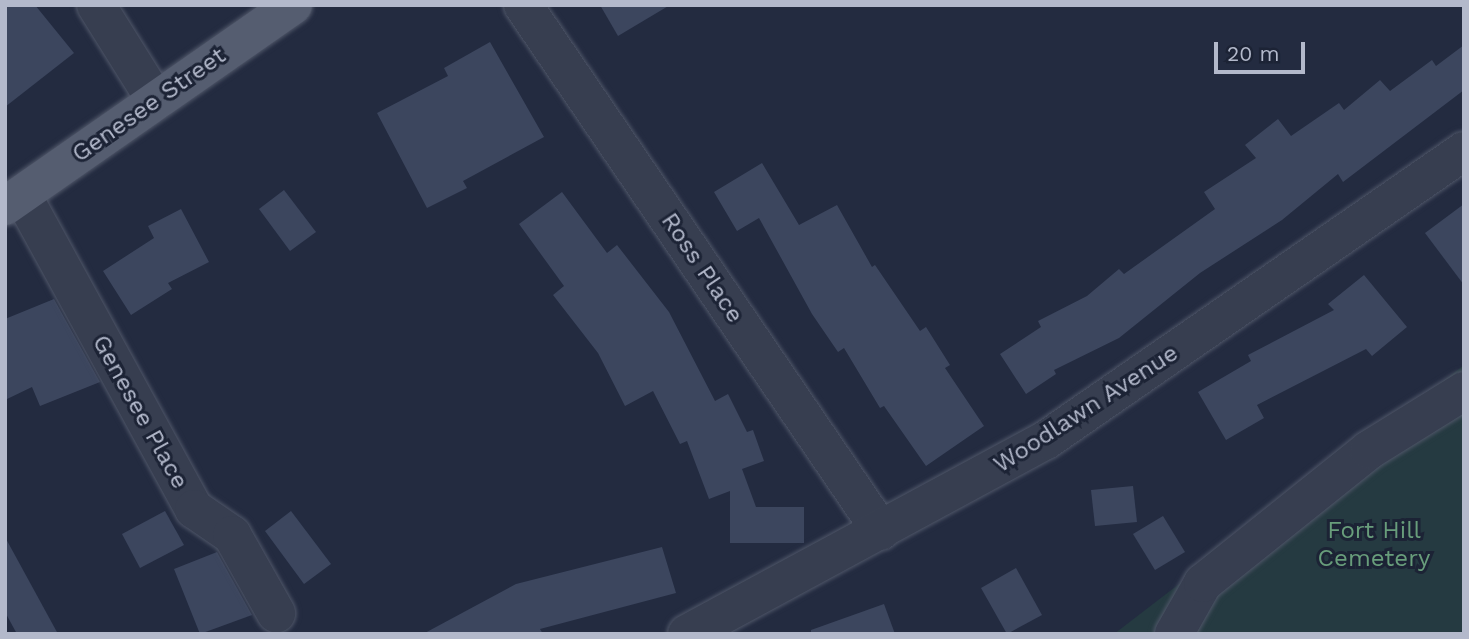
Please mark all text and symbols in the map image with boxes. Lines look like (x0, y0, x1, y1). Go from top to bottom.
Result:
scale bar (1217, 28, 1308, 72)
street label: Genesee Street (67, 41, 231, 169)
text: 20 m (1227, 41, 1279, 66)
street label: Ross Place (655, 208, 749, 328)
street label: Genesee Place (86, 330, 194, 494)
street label: Woodlawn Avenue (988, 338, 1184, 480)
park label: Fort Hill Cemetery (1318, 517, 1430, 573)

